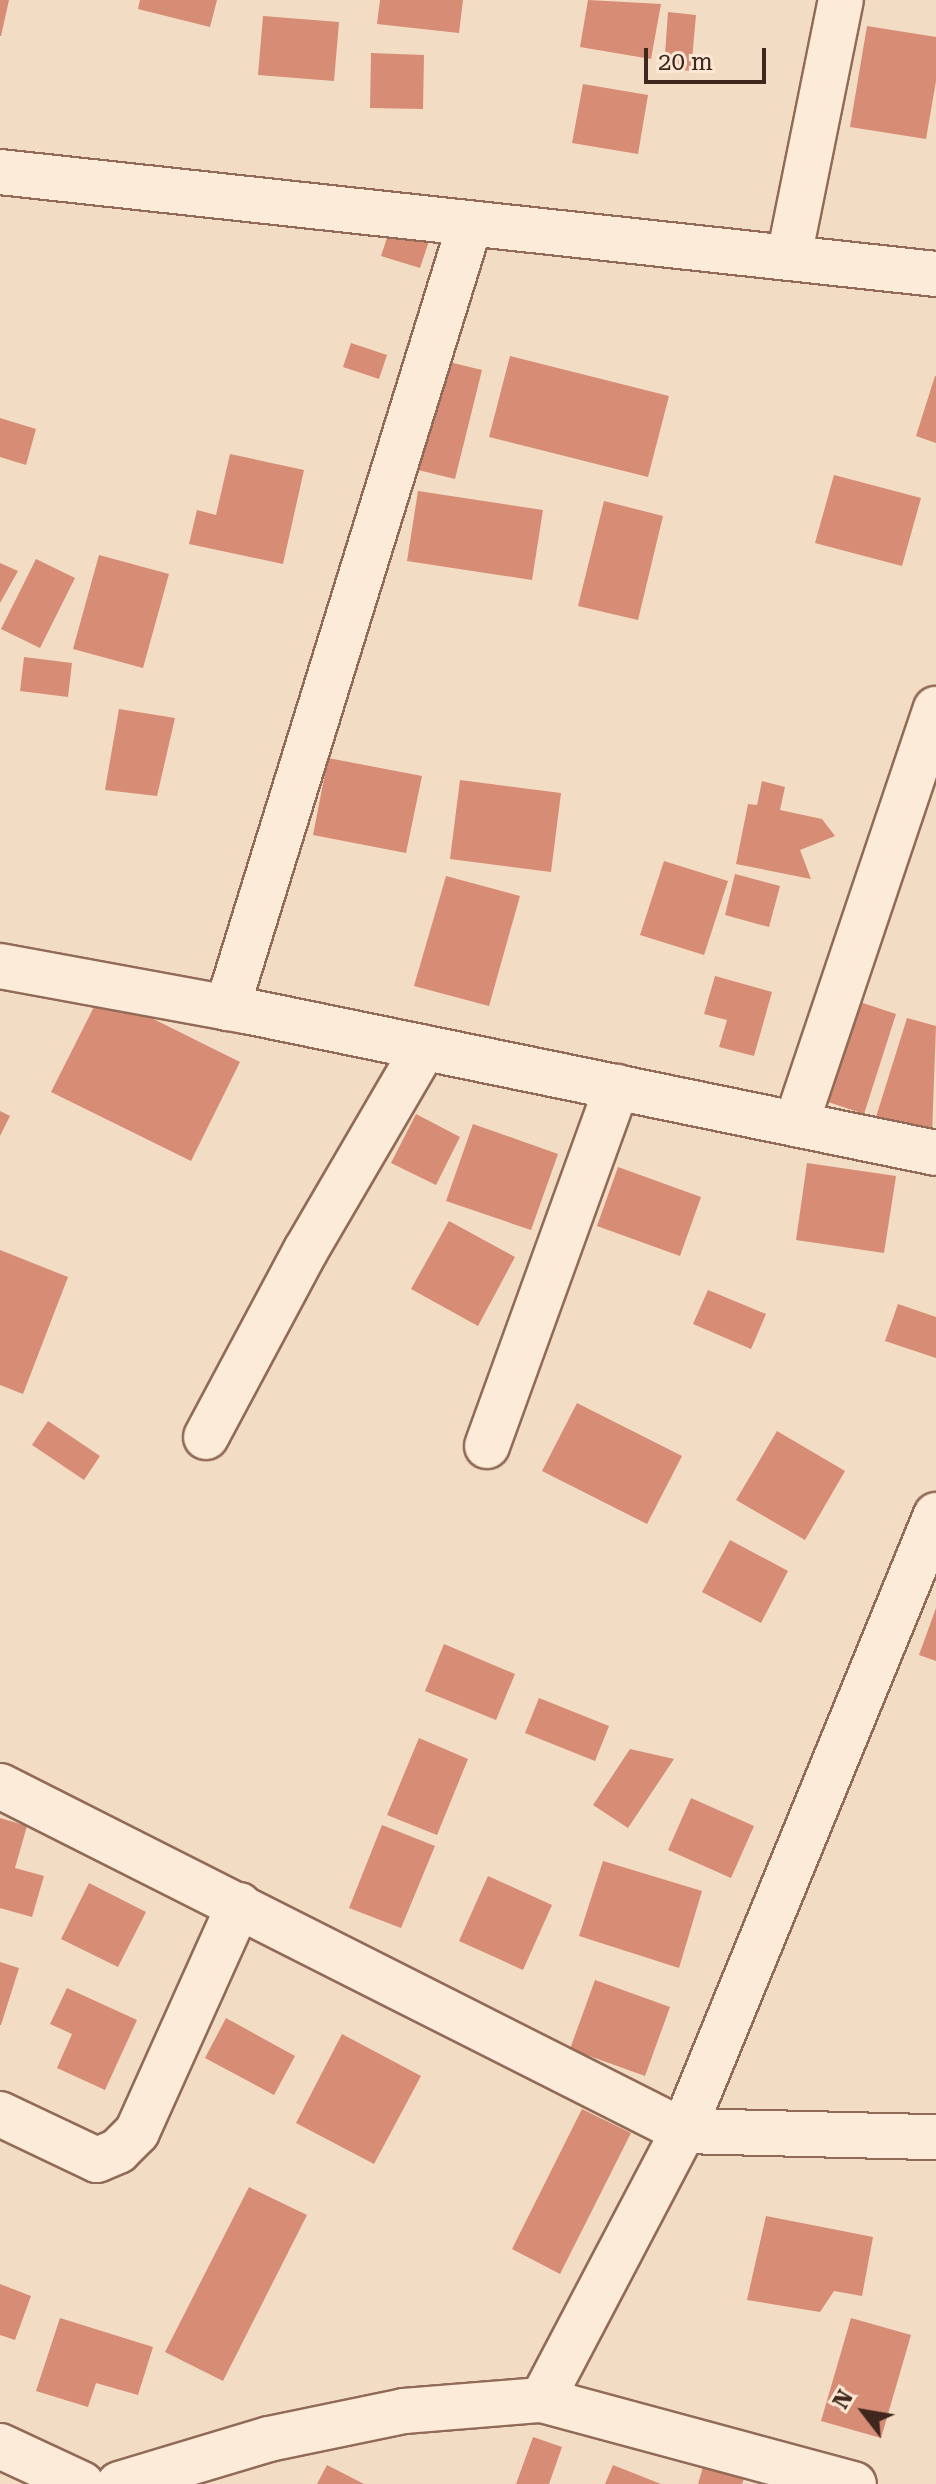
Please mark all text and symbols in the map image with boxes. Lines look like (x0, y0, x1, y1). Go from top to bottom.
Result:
scale bar (648, 32, 770, 82)
text: 20 m (658, 48, 713, 76)
north arrow (824, 2372, 904, 2452)
text: N (828, 2386, 858, 2413)

